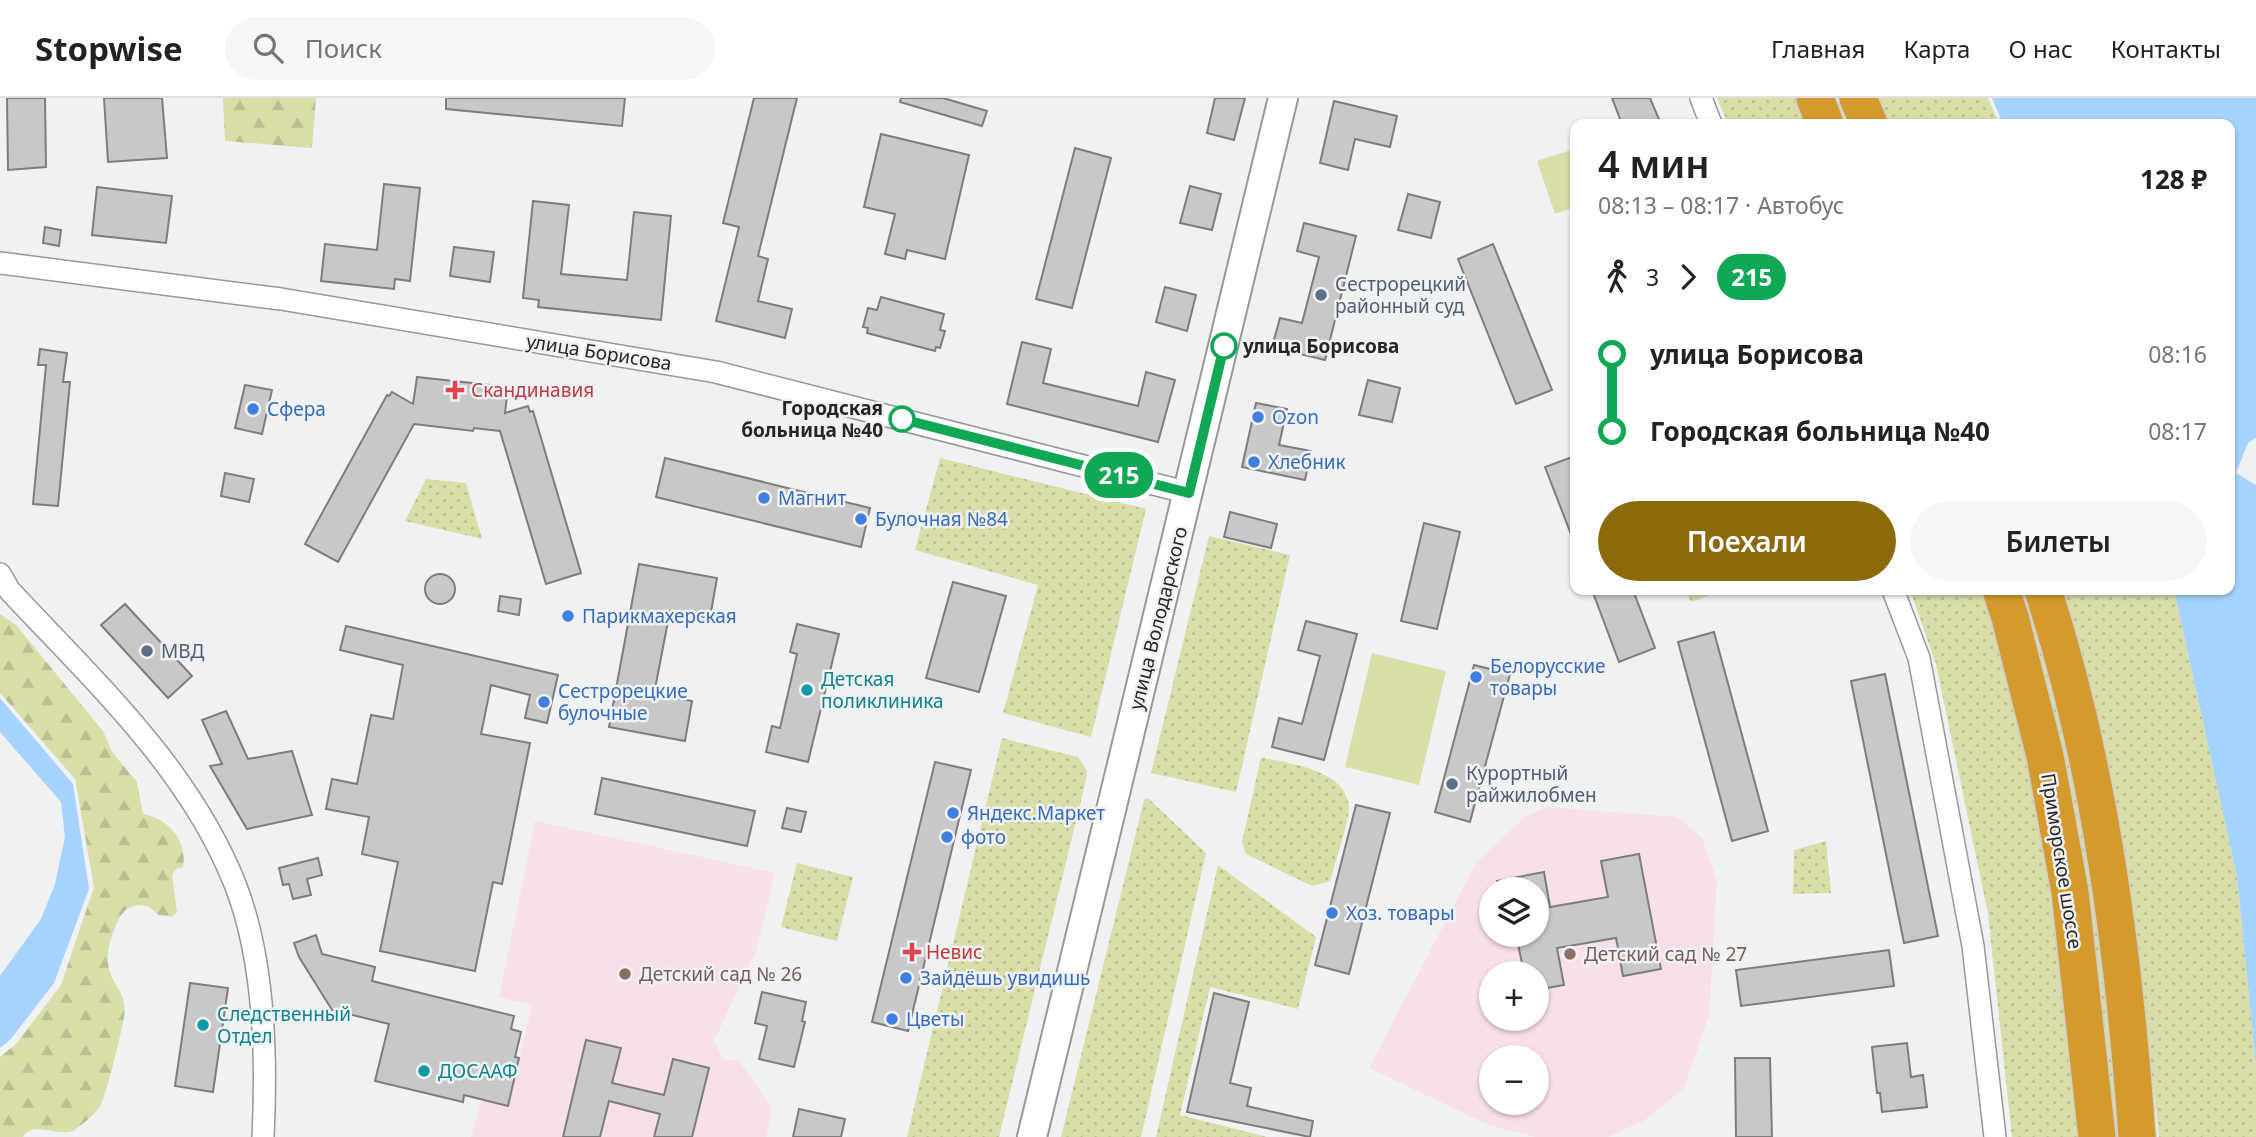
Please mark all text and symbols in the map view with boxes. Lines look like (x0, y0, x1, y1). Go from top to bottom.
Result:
search box (225, 17, 715, 80)
text: Stopwise (35, 26, 183, 71)
icon: search (249, 29, 287, 67)
text: Поиск (305, 30, 382, 66)
text: Главная (1771, 32, 1865, 65)
text: Карта (1903, 32, 1970, 65)
text: О нас (2008, 32, 2073, 65)
text: Контакты (2111, 32, 2221, 65)
text: 4 мин (1598, 137, 1710, 189)
text: 128 ₽ (2140, 161, 2207, 197)
text: 08:13 – 08:17 · Автобус (1598, 189, 1844, 221)
icon: walk (1598, 258, 1636, 296)
icon: forward (1669, 258, 1707, 296)
text: 215 (1731, 260, 1772, 293)
text: 3 (1646, 261, 1659, 293)
place label: Сестрорецкий районный суд (1335, 271, 1466, 319)
marker: Сестрорецкий районный суд (1313, 287, 1329, 303)
street label: улица Борисова (524, 328, 674, 376)
marker: улица Борисова (1211, 333, 1237, 359)
place label: улица Борисова (1242, 333, 1399, 359)
text: улица Борисова (1650, 336, 1864, 372)
text: 08:16 (2148, 338, 2207, 370)
place label: Скандинавия (471, 377, 594, 403)
marker: Скандинавия (445, 380, 465, 400)
place label: Городская больница №40 (741, 395, 883, 443)
place label: Сфера (267, 396, 326, 422)
marker: Сфера (245, 401, 261, 417)
place label: Ozon (1272, 404, 1319, 430)
marker: Городская больница №40 (889, 406, 915, 432)
marker: Ozon (1250, 409, 1266, 425)
text: Городская больница №40 (1650, 413, 1990, 449)
text: 08:17 (2148, 415, 2207, 447)
place label: Хлебник (1268, 449, 1346, 475)
line badge: 215 (1079, 452, 1159, 498)
marker: Хлебник (1246, 454, 1262, 470)
text: 215 (1098, 458, 1140, 491)
place label: Магнит (778, 485, 847, 511)
marker: Магнит (756, 490, 772, 506)
button: Поехали (1598, 501, 1896, 581)
button: Билеты (1910, 501, 2207, 581)
place label: Булочная №84 (875, 506, 1008, 532)
marker: Булочная №84 (853, 511, 869, 527)
street label: улица Володарского (1123, 524, 1193, 712)
place label: Парикмахерская (582, 603, 737, 629)
marker: Парикмахерская (560, 608, 576, 624)
place label: МВД (161, 638, 205, 664)
marker: МВД (139, 643, 155, 659)
place label: Белорусские товары (1490, 653, 1606, 701)
place label: Детская поликлиника (821, 666, 944, 714)
marker: Белорусские товары (1468, 669, 1484, 685)
place label: Сестрорецкие булочные (558, 678, 688, 726)
marker: Детская поликлиника (799, 682, 815, 698)
marker: Сестрорецкие булочные (536, 694, 552, 710)
place label: Курортный райжилобмен (1466, 760, 1597, 808)
street label: Приморское шоссе (2035, 771, 2089, 951)
marker: Курортный райжилобмен (1444, 776, 1460, 792)
place label: Яндекс.Маркет (967, 800, 1105, 826)
marker: Яндекс.Маркет (945, 805, 961, 821)
place label: фото (961, 824, 1006, 850)
marker: фото (939, 829, 955, 845)
map controls (1479, 877, 1549, 1115)
button: layers (1479, 877, 1549, 947)
place label: Хоз. товары (1346, 900, 1455, 926)
marker: Хоз. товары (1324, 905, 1340, 921)
place label: Невис (926, 939, 982, 965)
place label: Детский сад № 27 (1584, 941, 1747, 967)
marker: Невис (904, 944, 920, 960)
marker: Детский сад № 27 (1562, 946, 1578, 962)
place label: Детский сад № 26 (639, 961, 802, 987)
button: + (1479, 961, 1549, 1031)
place label: Зайдёшь увидишь (920, 965, 1090, 991)
marker: Детский сад № 26 (617, 966, 633, 982)
marker: Зайдёшь увидишь (898, 970, 914, 986)
place label: Следственный Отдел (217, 1001, 351, 1049)
place label: Цветы (906, 1006, 964, 1032)
marker: Цветы (884, 1011, 900, 1027)
marker: Следственный Отдел (195, 1017, 211, 1033)
button: − (1479, 1045, 1549, 1115)
place label: ДОСААФ (438, 1058, 518, 1084)
marker: ДОСААФ (416, 1063, 432, 1079)

